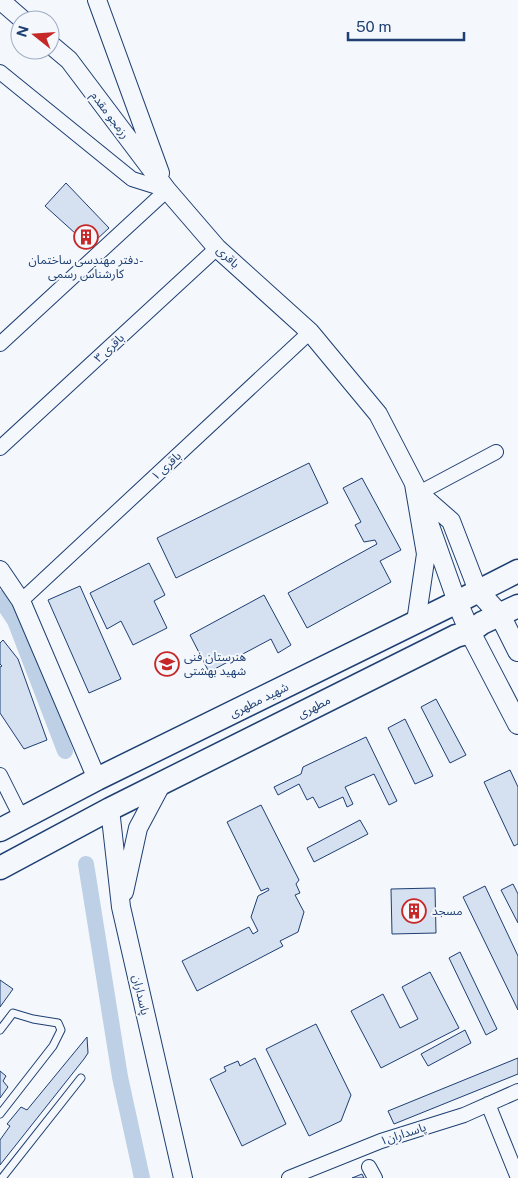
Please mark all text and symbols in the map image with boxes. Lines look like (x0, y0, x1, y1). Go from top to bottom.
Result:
north arrow (10, 10, 60, 60)
scale bar (348, 10, 464, 42)
text: 50 m (356, 18, 391, 35)
text: N (13, 24, 32, 39)
street label: رزمجو مقدم (86, 89, 132, 142)
building icon: دفتر مهندسی ساختمان- کارشناس رسمی (73, 224, 99, 250)
street label: باقری (214, 243, 242, 271)
place label: دفتر مهندسی ساختمان- کارشناس رسمی (29, 253, 143, 281)
street label: باقری ۳ (91, 331, 127, 365)
street label: باقری ۱ (148, 449, 184, 483)
place label: هنرستان فنی شهید بهشتی (184, 650, 246, 678)
school or university icon: هنرستان فنی شهید بهشتی (154, 651, 180, 677)
street label: شهید مطهری (227, 680, 291, 720)
street label: مطهری (295, 693, 333, 721)
building icon: مسجد (401, 898, 427, 924)
place label: مسجد (432, 904, 463, 918)
street label: پاسداران (129, 973, 152, 1017)
street label: پاسداران۱ (378, 1120, 428, 1149)

